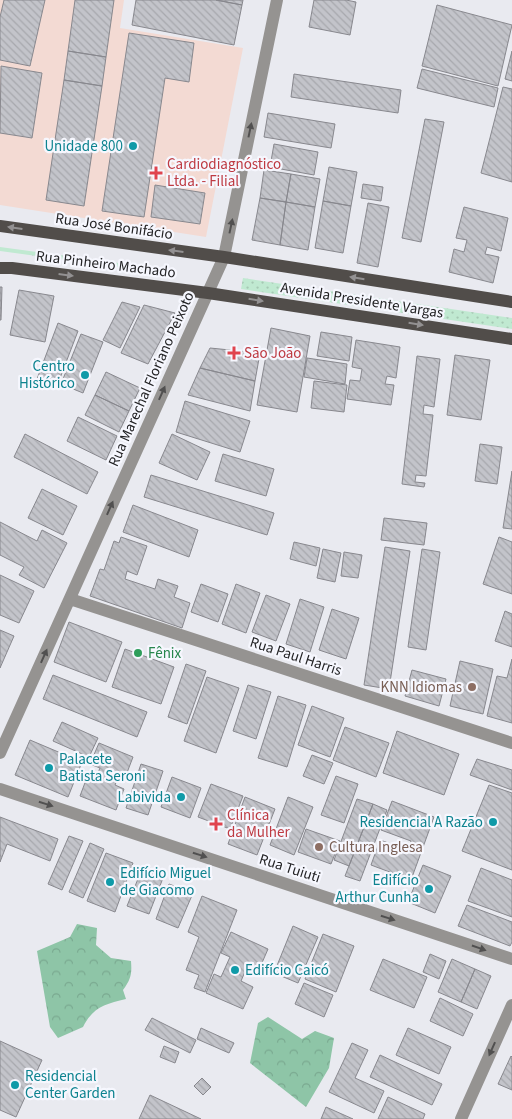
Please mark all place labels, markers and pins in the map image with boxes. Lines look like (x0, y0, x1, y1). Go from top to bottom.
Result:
place label: Unidade 800 (44, 136, 123, 157)
marker: Unidade 800 (127, 140, 139, 152)
place label: Cardiodiagnóstico Ltda. - Filial (167, 154, 281, 192)
marker: Cardiodiagnóstico Ltda. - Filial (149, 166, 163, 180)
place label: São João (244, 343, 302, 364)
marker: São João (228, 347, 240, 359)
place label: Centro Histórico (19, 356, 75, 394)
marker: Centro Histórico (79, 369, 91, 381)
place label: Fênix (148, 643, 182, 664)
marker: Fênix (132, 647, 144, 659)
place label: KNN Idiomas (381, 677, 462, 698)
marker: KNN Idiomas (466, 681, 478, 693)
place label: Palacete Batista Seroni (59, 749, 146, 787)
marker: Palacete Batista Seroni (43, 762, 55, 774)
place label: Labivida (118, 787, 171, 808)
marker: Labivida (175, 791, 187, 803)
place label: Clínica da Mulher (227, 805, 290, 843)
place label: Residencial A Razão (359, 812, 483, 833)
marker: Residencial A Razão (487, 816, 499, 828)
marker: Clínica da Mulher (209, 817, 223, 831)
place label: Cultura Inglesa (329, 837, 423, 858)
marker: Cultura Inglesa (313, 841, 325, 853)
place label: Edifício Miguel de Giacomo (120, 863, 211, 901)
place label: Edifício Arthur Cunha (336, 870, 419, 908)
marker: Edifício Miguel de Giacomo (104, 876, 116, 888)
marker: Edifício Arthur Cunha (423, 883, 435, 895)
place label: Edifício Caicó (245, 960, 329, 981)
marker: Edifício Caicó (229, 964, 241, 976)
place label: Residencial Center Garden (25, 1066, 116, 1104)
marker: Residencial Center Garden (9, 1079, 21, 1091)

